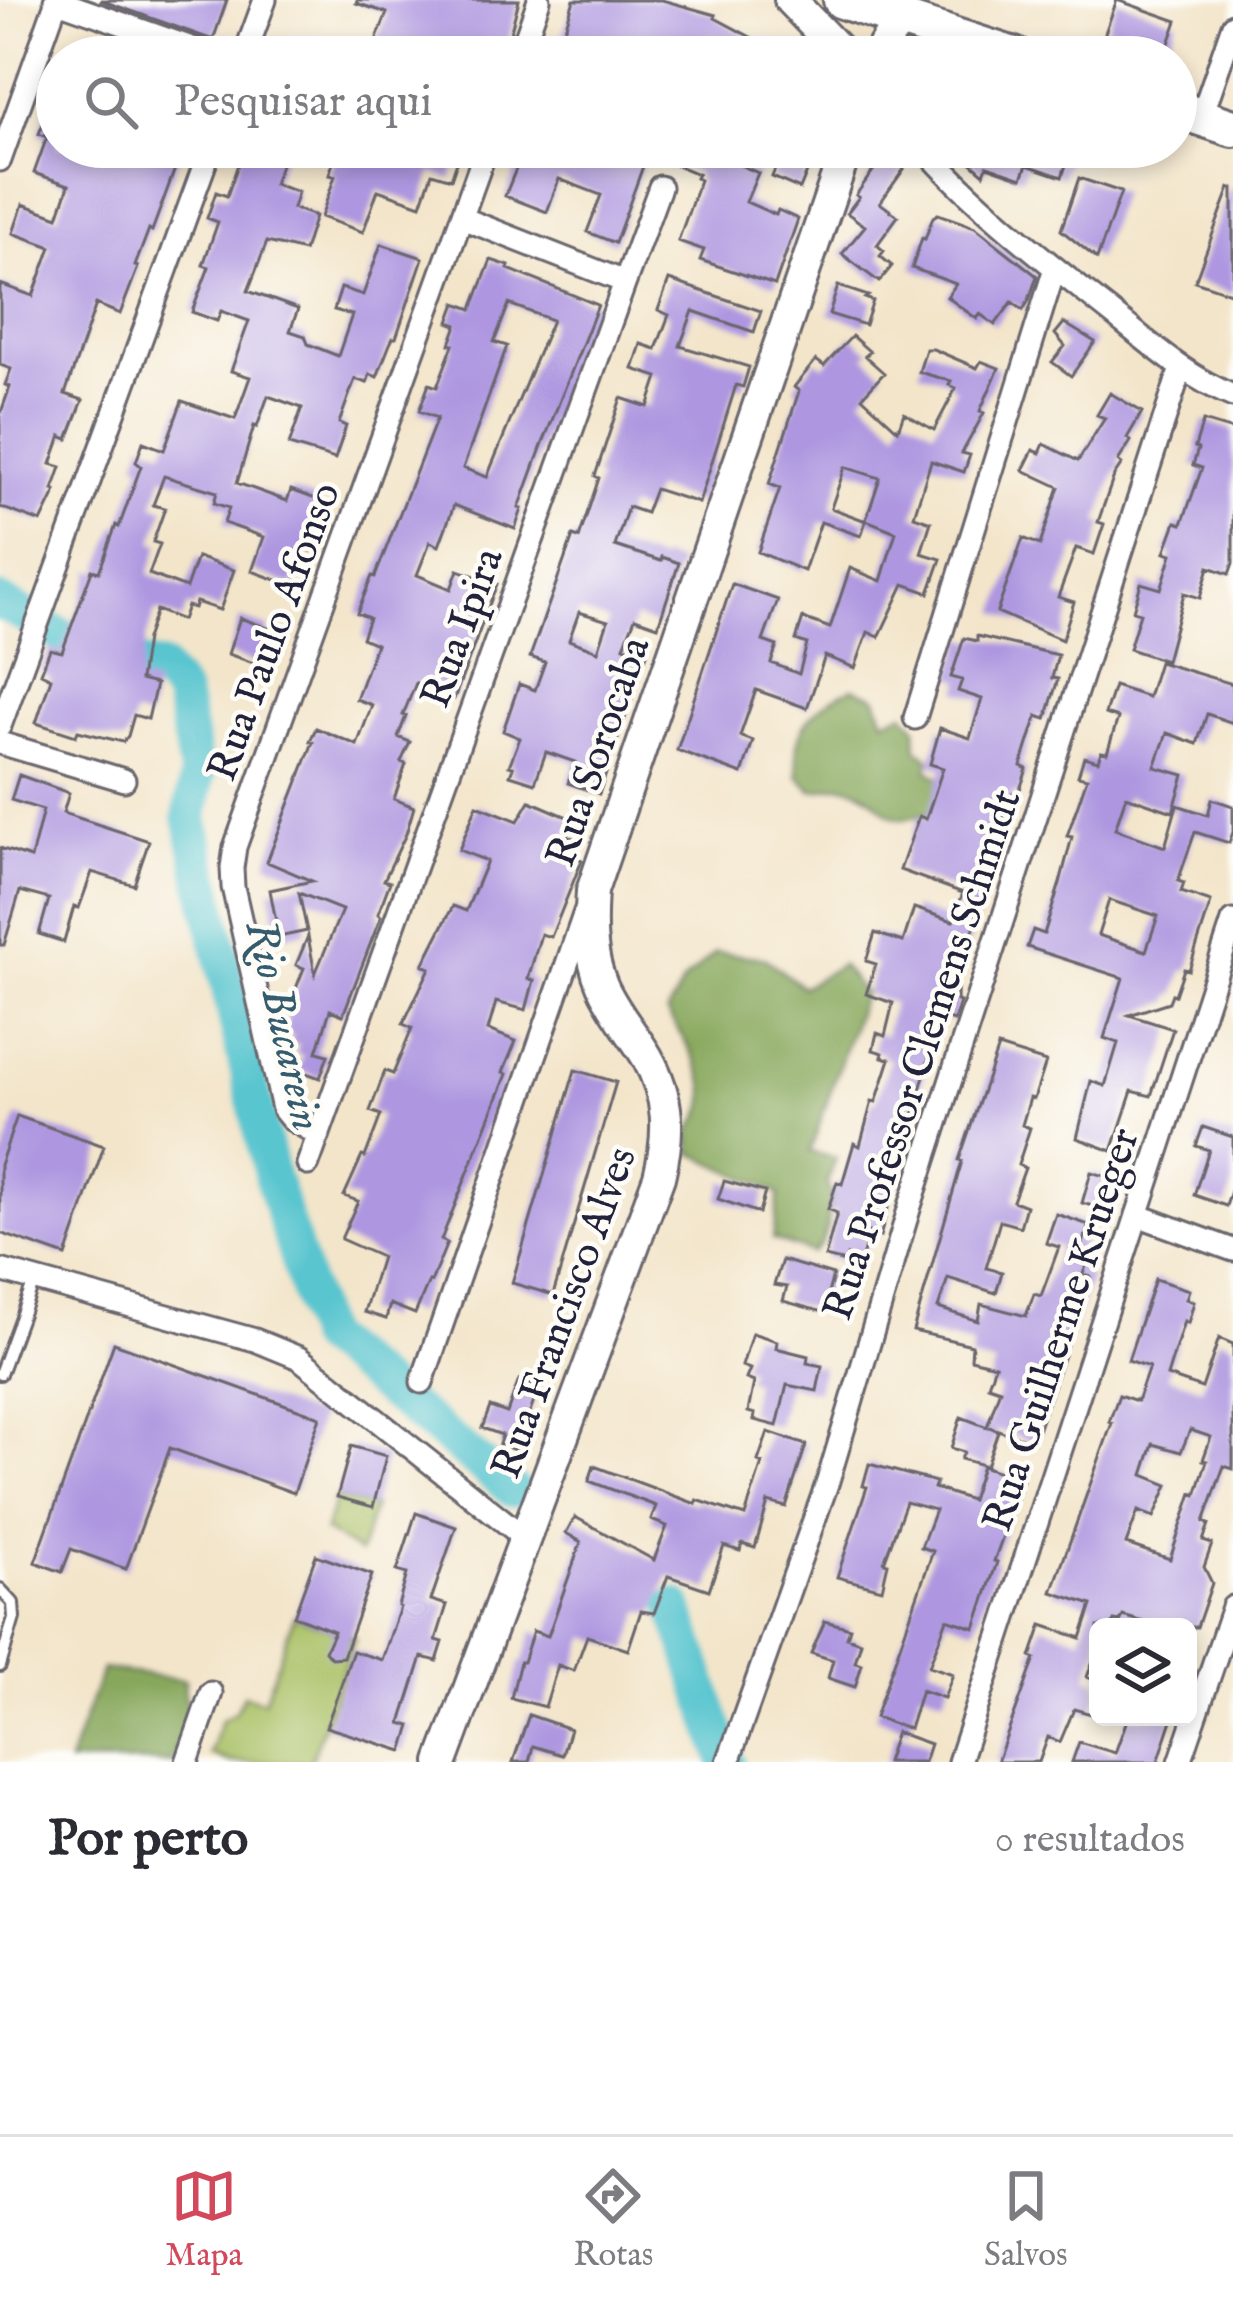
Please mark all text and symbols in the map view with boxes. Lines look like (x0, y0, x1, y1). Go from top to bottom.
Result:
search box (36, 36, 1197, 168)
icon: search (78, 69, 144, 135)
text: Pesquisar aqui (174, 74, 432, 131)
street label: Rua Paulo Afonso (197, 476, 354, 789)
street label: Rua Ipira (410, 540, 517, 715)
street label: Rua Sorocaba (535, 629, 664, 874)
street label: Rua Professor Clemens Schmidt (812, 783, 1034, 1327)
water label: Rio Bucarein (231, 915, 334, 1137)
street label: Rua Guilherme Krueger (972, 1122, 1153, 1538)
street label: Rua Francisco Alves (481, 1140, 650, 1486)
map controls (1089, 1618, 1197, 1726)
button: layers (1089, 1618, 1197, 1726)
text: Por perto (48, 1808, 248, 1873)
text: 0 resultados (995, 1816, 1185, 1865)
tab: Mapa (165, 2163, 243, 2277)
tab: Rotas (573, 2163, 653, 2277)
tab: Salvos (984, 2163, 1068, 2277)

